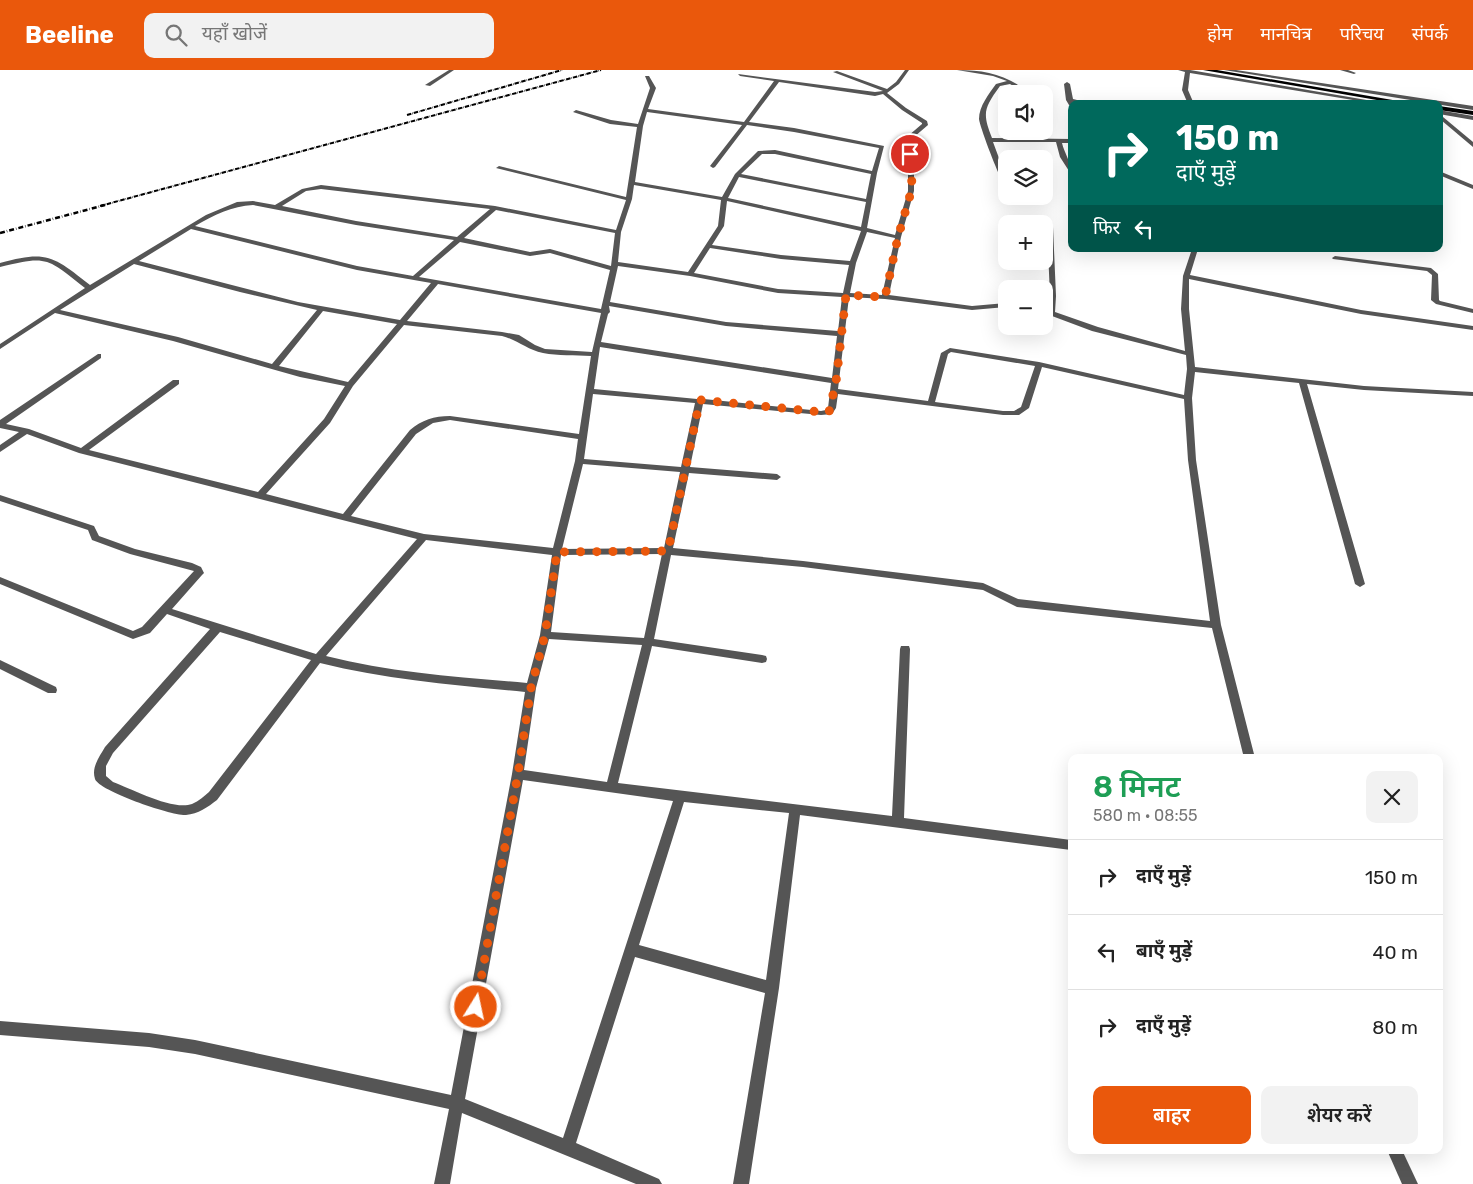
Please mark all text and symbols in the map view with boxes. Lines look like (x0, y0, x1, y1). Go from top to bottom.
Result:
search box (144, 13, 494, 58)
text: Beeline (25, 21, 114, 49)
icon: search (162, 21, 190, 49)
text: यहाँ खोजें (202, 22, 267, 45)
text: होम (1207, 23, 1232, 45)
text: मानचित्र (1260, 23, 1312, 45)
text: परिचय (1340, 23, 1384, 45)
text: संपर्क (1412, 23, 1448, 45)
map controls (998, 85, 1053, 335)
button: sound (998, 85, 1053, 140)
text: 150 m (1176, 117, 1279, 159)
icon: right (1093, 120, 1158, 185)
pin (889, 133, 931, 175)
icon: arrive (896, 140, 924, 168)
button: layers (998, 150, 1053, 205)
text: दाएँ मुड़ें (1176, 159, 1236, 186)
button: + (998, 215, 1053, 270)
icon: left (1130, 215, 1158, 243)
text: फिर (1093, 216, 1120, 239)
button: − (998, 280, 1053, 335)
text: 8 मिनट (1093, 769, 1181, 805)
button: close (1366, 771, 1418, 823)
text: 580 m · 08:55 (1093, 806, 1198, 825)
icon: right (1093, 863, 1121, 891)
text: दाएँ मुड़ें (1136, 864, 1191, 887)
text: 150 m (1365, 866, 1418, 889)
icon: left (1093, 938, 1121, 966)
text: बाएँ मुड़ें (1136, 939, 1192, 962)
text: 40 m (1373, 941, 1418, 964)
position arrow (449, 980, 501, 1032)
icon: right (1093, 1013, 1121, 1041)
text: दाएँ मुड़ें (1136, 1014, 1191, 1037)
text: 80 m (1372, 1016, 1418, 1039)
button: बाहर (1093, 1086, 1251, 1144)
button: शेयर करें (1261, 1086, 1418, 1144)

